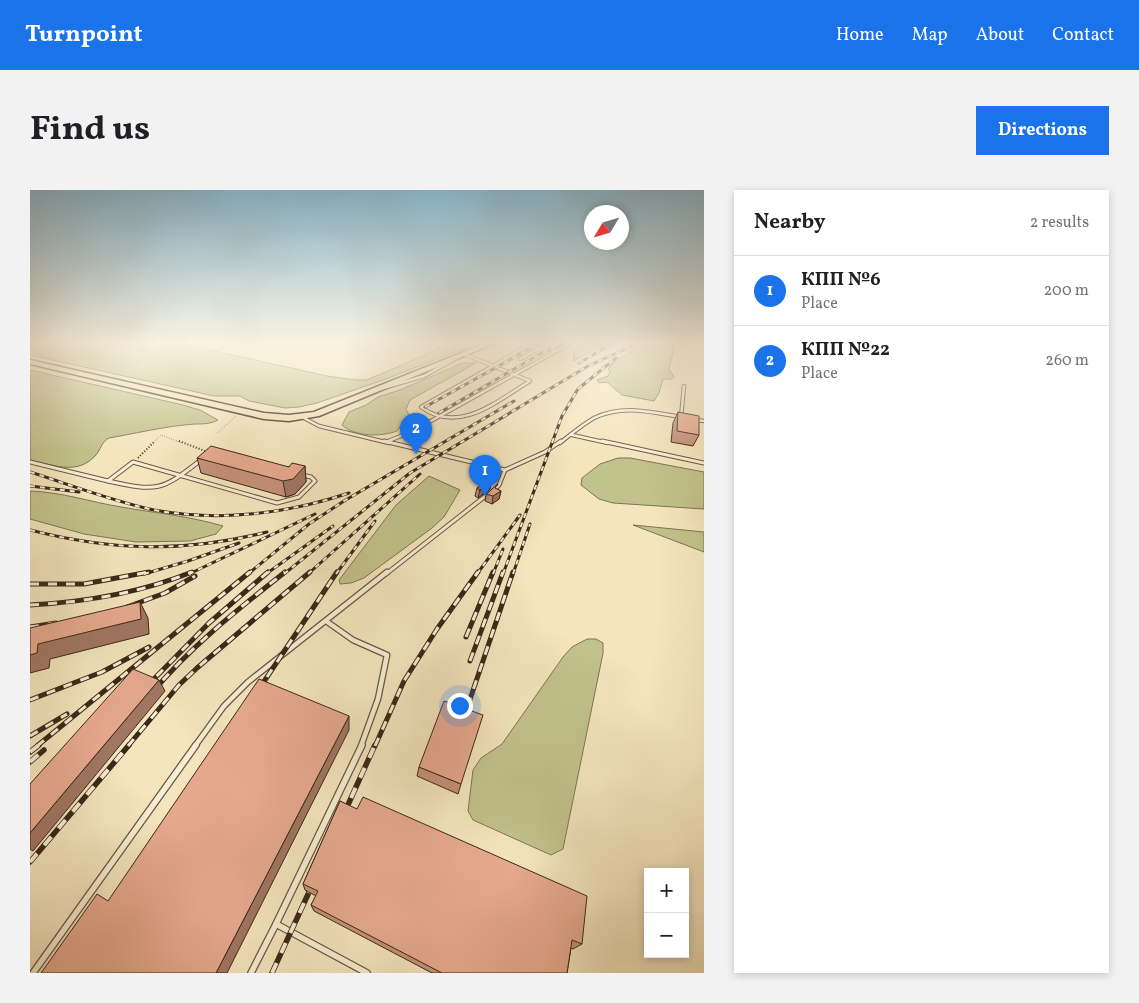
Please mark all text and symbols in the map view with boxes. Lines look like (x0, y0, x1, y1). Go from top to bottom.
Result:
text: Turnpoint (25, 18, 143, 52)
text: Home (836, 23, 884, 48)
text: Map (912, 23, 948, 48)
text: About (976, 23, 1024, 48)
text: Contact (1052, 23, 1114, 48)
text: Find us (30, 106, 150, 154)
button: Directions (976, 106, 1109, 155)
north arrow (584, 205, 629, 250)
text: Nearby (754, 208, 825, 237)
text: 2 results (1030, 212, 1089, 234)
text: КПП №6 (801, 267, 881, 293)
text: 1 (767, 280, 773, 302)
text: 200 m (1044, 280, 1089, 302)
text: Place (801, 293, 838, 315)
text: КПП №22 (801, 337, 890, 363)
text: 2 (766, 350, 774, 372)
text: 260 m (1045, 350, 1089, 372)
text: Place (801, 363, 838, 385)
pin: 2 (400, 413, 432, 454)
pin: 1 (469, 455, 501, 496)
your location (447, 693, 473, 719)
map controls (644, 868, 689, 958)
button: + (644, 868, 689, 913)
button: − (644, 913, 689, 958)

